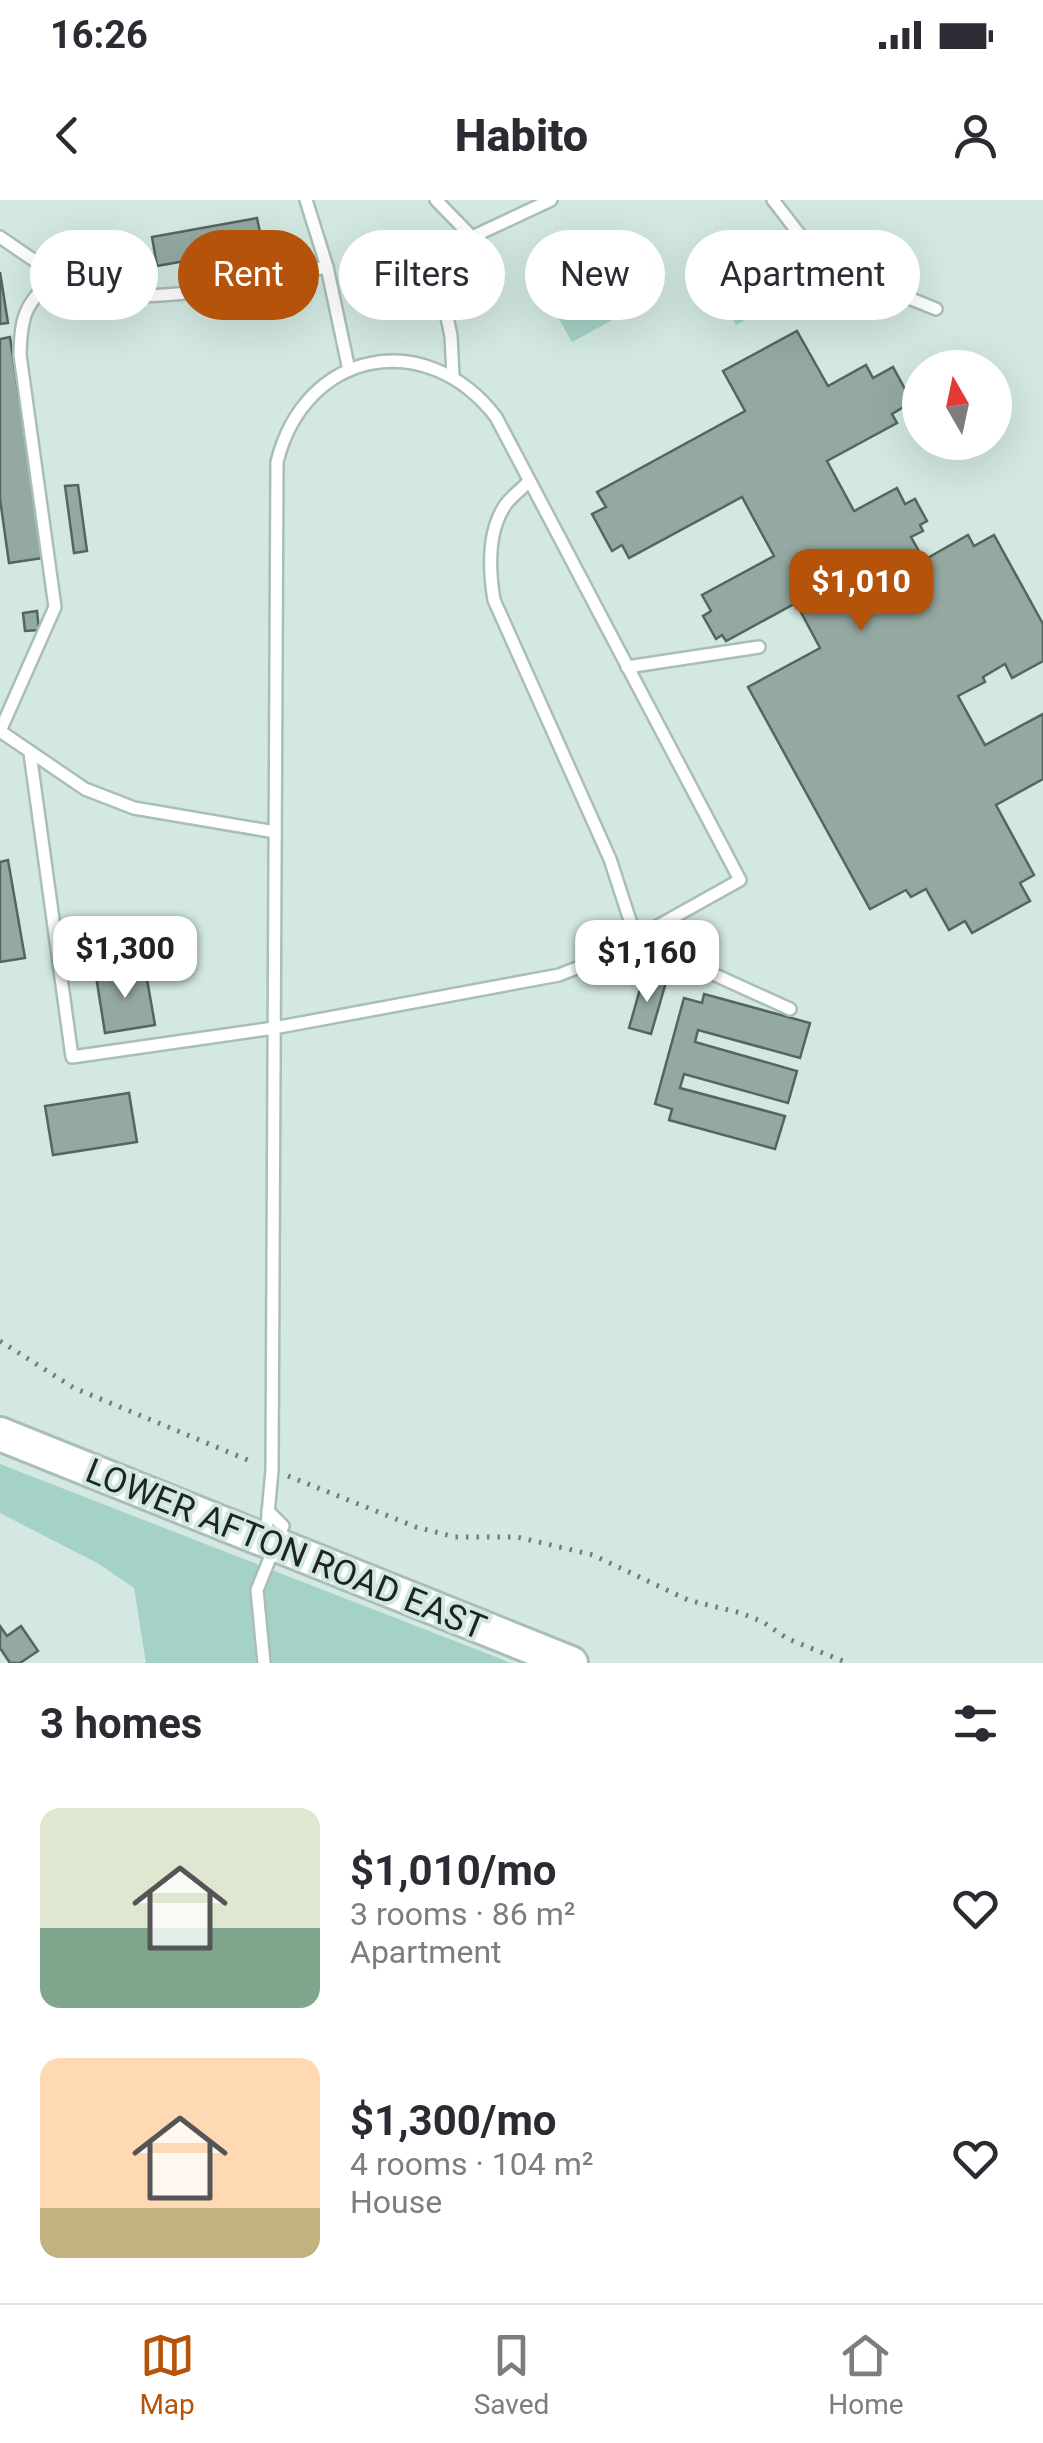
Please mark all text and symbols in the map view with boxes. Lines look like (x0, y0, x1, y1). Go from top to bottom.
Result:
text: 16:26 (50, 13, 148, 57)
icon: back (40, 108, 95, 163)
icon: person (948, 108, 1003, 163)
text: Habito (455, 109, 588, 162)
chip: Buy (30, 230, 158, 320)
chip: Rent (178, 230, 319, 320)
chip: Filters (339, 230, 505, 320)
chip: New (525, 230, 665, 320)
chip: Apartment (685, 230, 920, 320)
north arrow (902, 350, 1012, 460)
map controls (902, 350, 1012, 460)
pin: $1,010 (780, 549, 942, 634)
text: $1,010 (811, 562, 911, 600)
pin: $1,300 (44, 916, 206, 1001)
pin: $1,160 (566, 920, 728, 1005)
text: $1,300 (75, 929, 175, 967)
text: $1,160 (597, 933, 697, 971)
street label: LOWER AFTON ROAD EAST (80, 1450, 492, 1649)
icon: filters (948, 1696, 1003, 1751)
text: 3 homes (40, 1699, 202, 1748)
text: $1,010/mo (350, 1846, 557, 1895)
icon: home (120, 1848, 240, 1968)
icon: heart (948, 1881, 1003, 1936)
text: 3 rooms · 86 m² (350, 1895, 575, 1933)
text: Apartment (350, 1933, 502, 1971)
text: $1,300/mo (350, 2096, 557, 2145)
icon: home (120, 2098, 240, 2218)
icon: heart (948, 2131, 1003, 2186)
text: 4 rooms · 104 m² (350, 2145, 593, 2183)
text: House (350, 2183, 442, 2221)
tab: Map (139, 2328, 195, 2421)
tab: Saved (474, 2328, 549, 2421)
tab: Home (828, 2328, 904, 2421)

